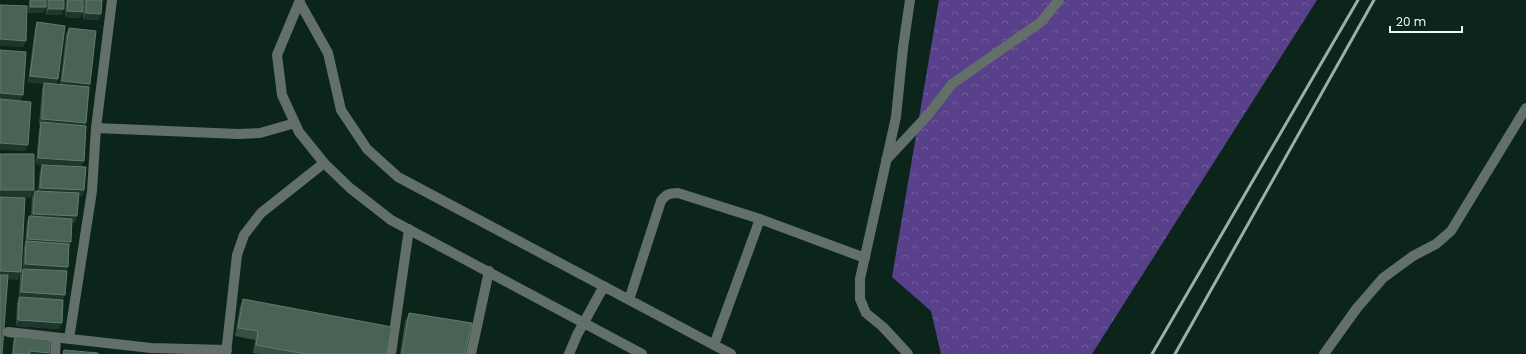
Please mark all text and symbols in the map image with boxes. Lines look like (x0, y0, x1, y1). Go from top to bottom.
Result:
scale bar (1390, 8, 1462, 34)
text: 20 m (1396, 13, 1426, 30)

